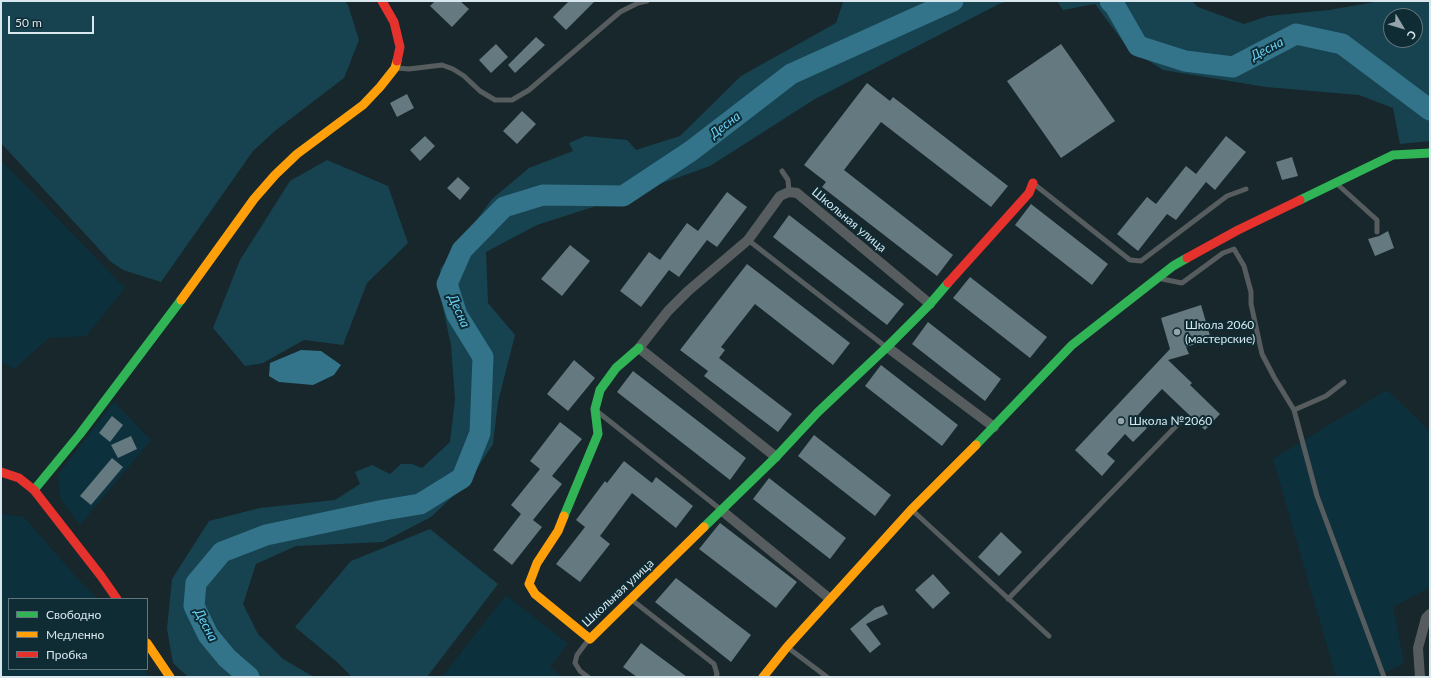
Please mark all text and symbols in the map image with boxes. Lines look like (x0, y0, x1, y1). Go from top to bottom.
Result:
scale bar (10, 8, 96, 34)
north arrow (1383, 8, 1423, 48)
text: 50 m (15, 15, 42, 30)
text: С (1405, 28, 1419, 42)
water label: Десна (1248, 34, 1286, 64)
water label: Десна (706, 108, 744, 142)
street label: Школьная улица (809, 185, 889, 255)
water label: Десна (445, 292, 473, 330)
place label: Школа 2060 (мастерские) (1185, 318, 1255, 346)
marker: Школа 2060 (мастерские) (1172, 327, 1182, 337)
place label: Школа №2060 (1129, 414, 1212, 428)
marker: Школа №2060 (1116, 416, 1126, 426)
street label: Школьная улица (579, 556, 657, 630)
legend (8, 598, 148, 670)
water label: Десна (191, 606, 221, 644)
text: Свободно (46, 607, 101, 622)
text: Медленно (46, 627, 104, 642)
text: Пробка (46, 647, 87, 662)

